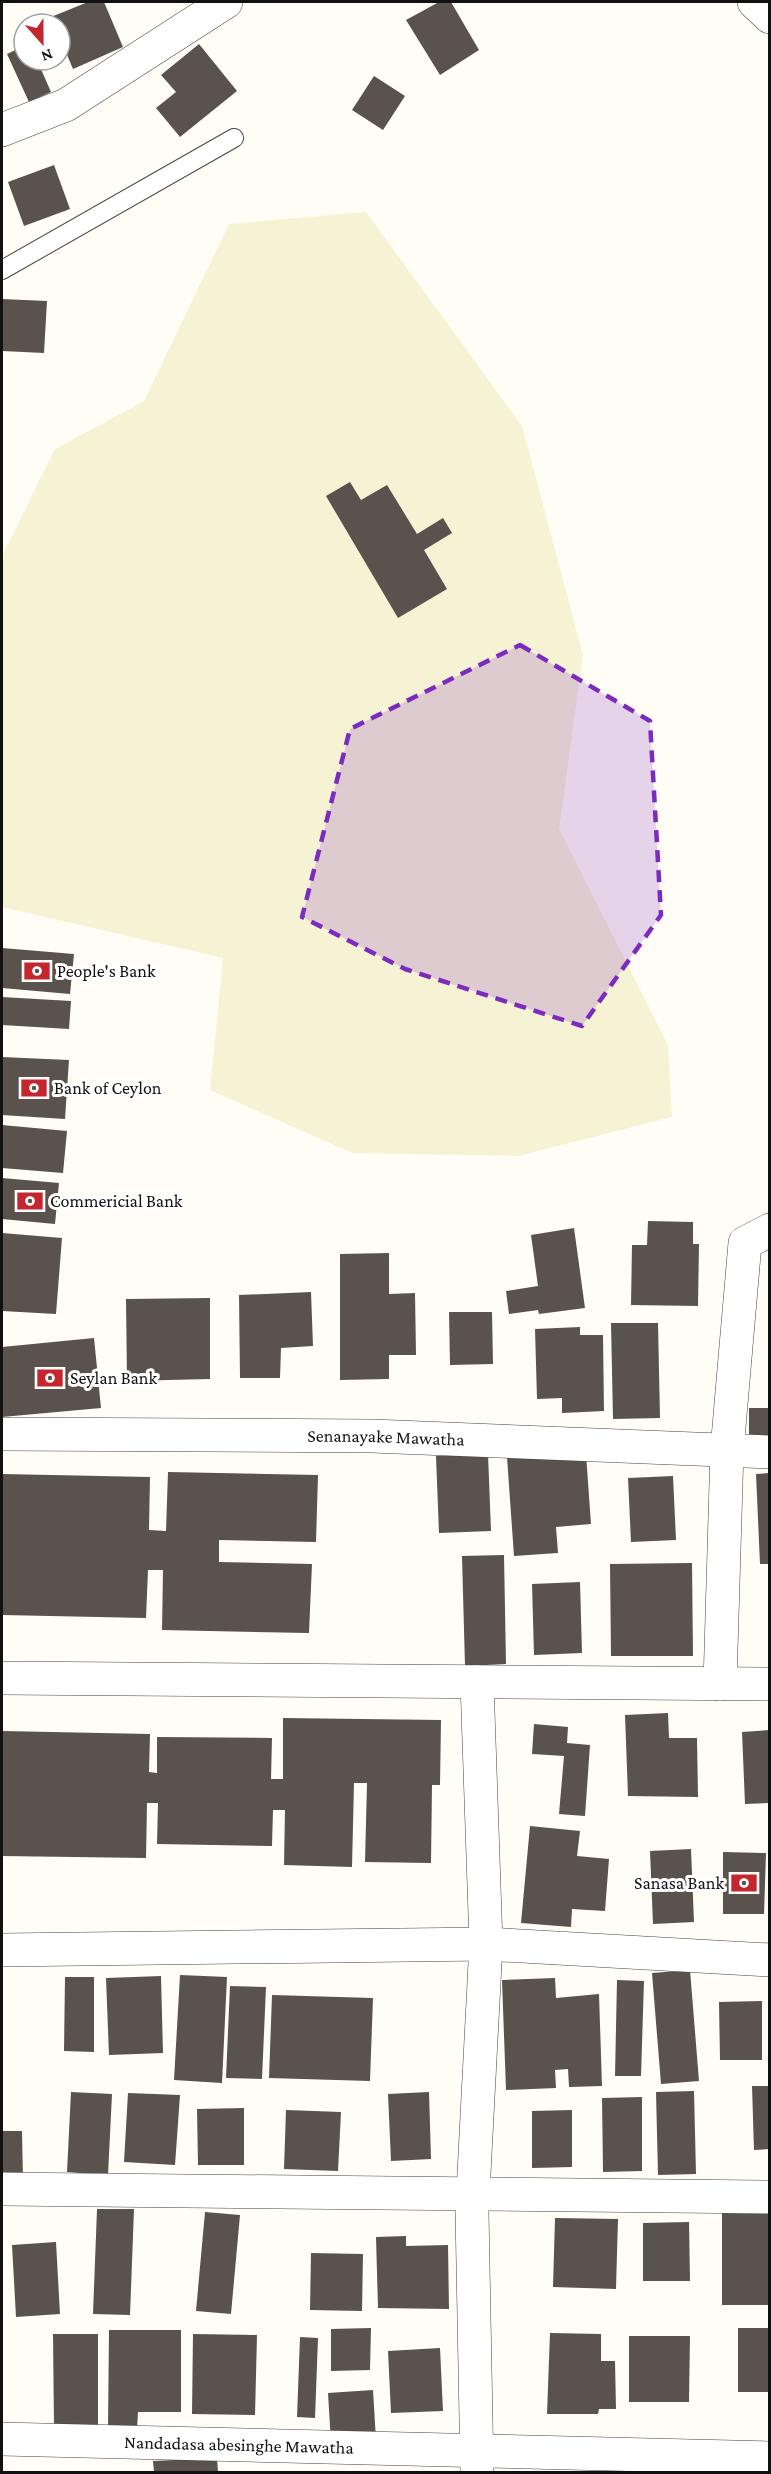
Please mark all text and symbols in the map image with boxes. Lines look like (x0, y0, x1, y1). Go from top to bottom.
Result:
north arrow (12, 12, 72, 72)
text: N (39, 46, 55, 65)
bank icon: People's Bank (22, 956, 52, 986)
place label: People's Bank (57, 961, 156, 981)
bank icon: Bank of Ceylon (19, 1073, 49, 1103)
place label: Bank of Ceylon (54, 1078, 162, 1098)
bank icon: Commericial Bank (15, 1186, 45, 1216)
place label: Commericial Bank (50, 1191, 183, 1211)
bank icon: Seylan Bank (35, 1363, 65, 1393)
place label: Seylan Bank (70, 1368, 158, 1388)
street label: Senanayake Mawatha (307, 1426, 465, 1450)
bank icon: Sanasa Bank (729, 1868, 759, 1898)
place label: Sanasa Bank (634, 1873, 724, 1893)
street label: Nandadasa abesinghe Mawatha (124, 2432, 354, 2458)

